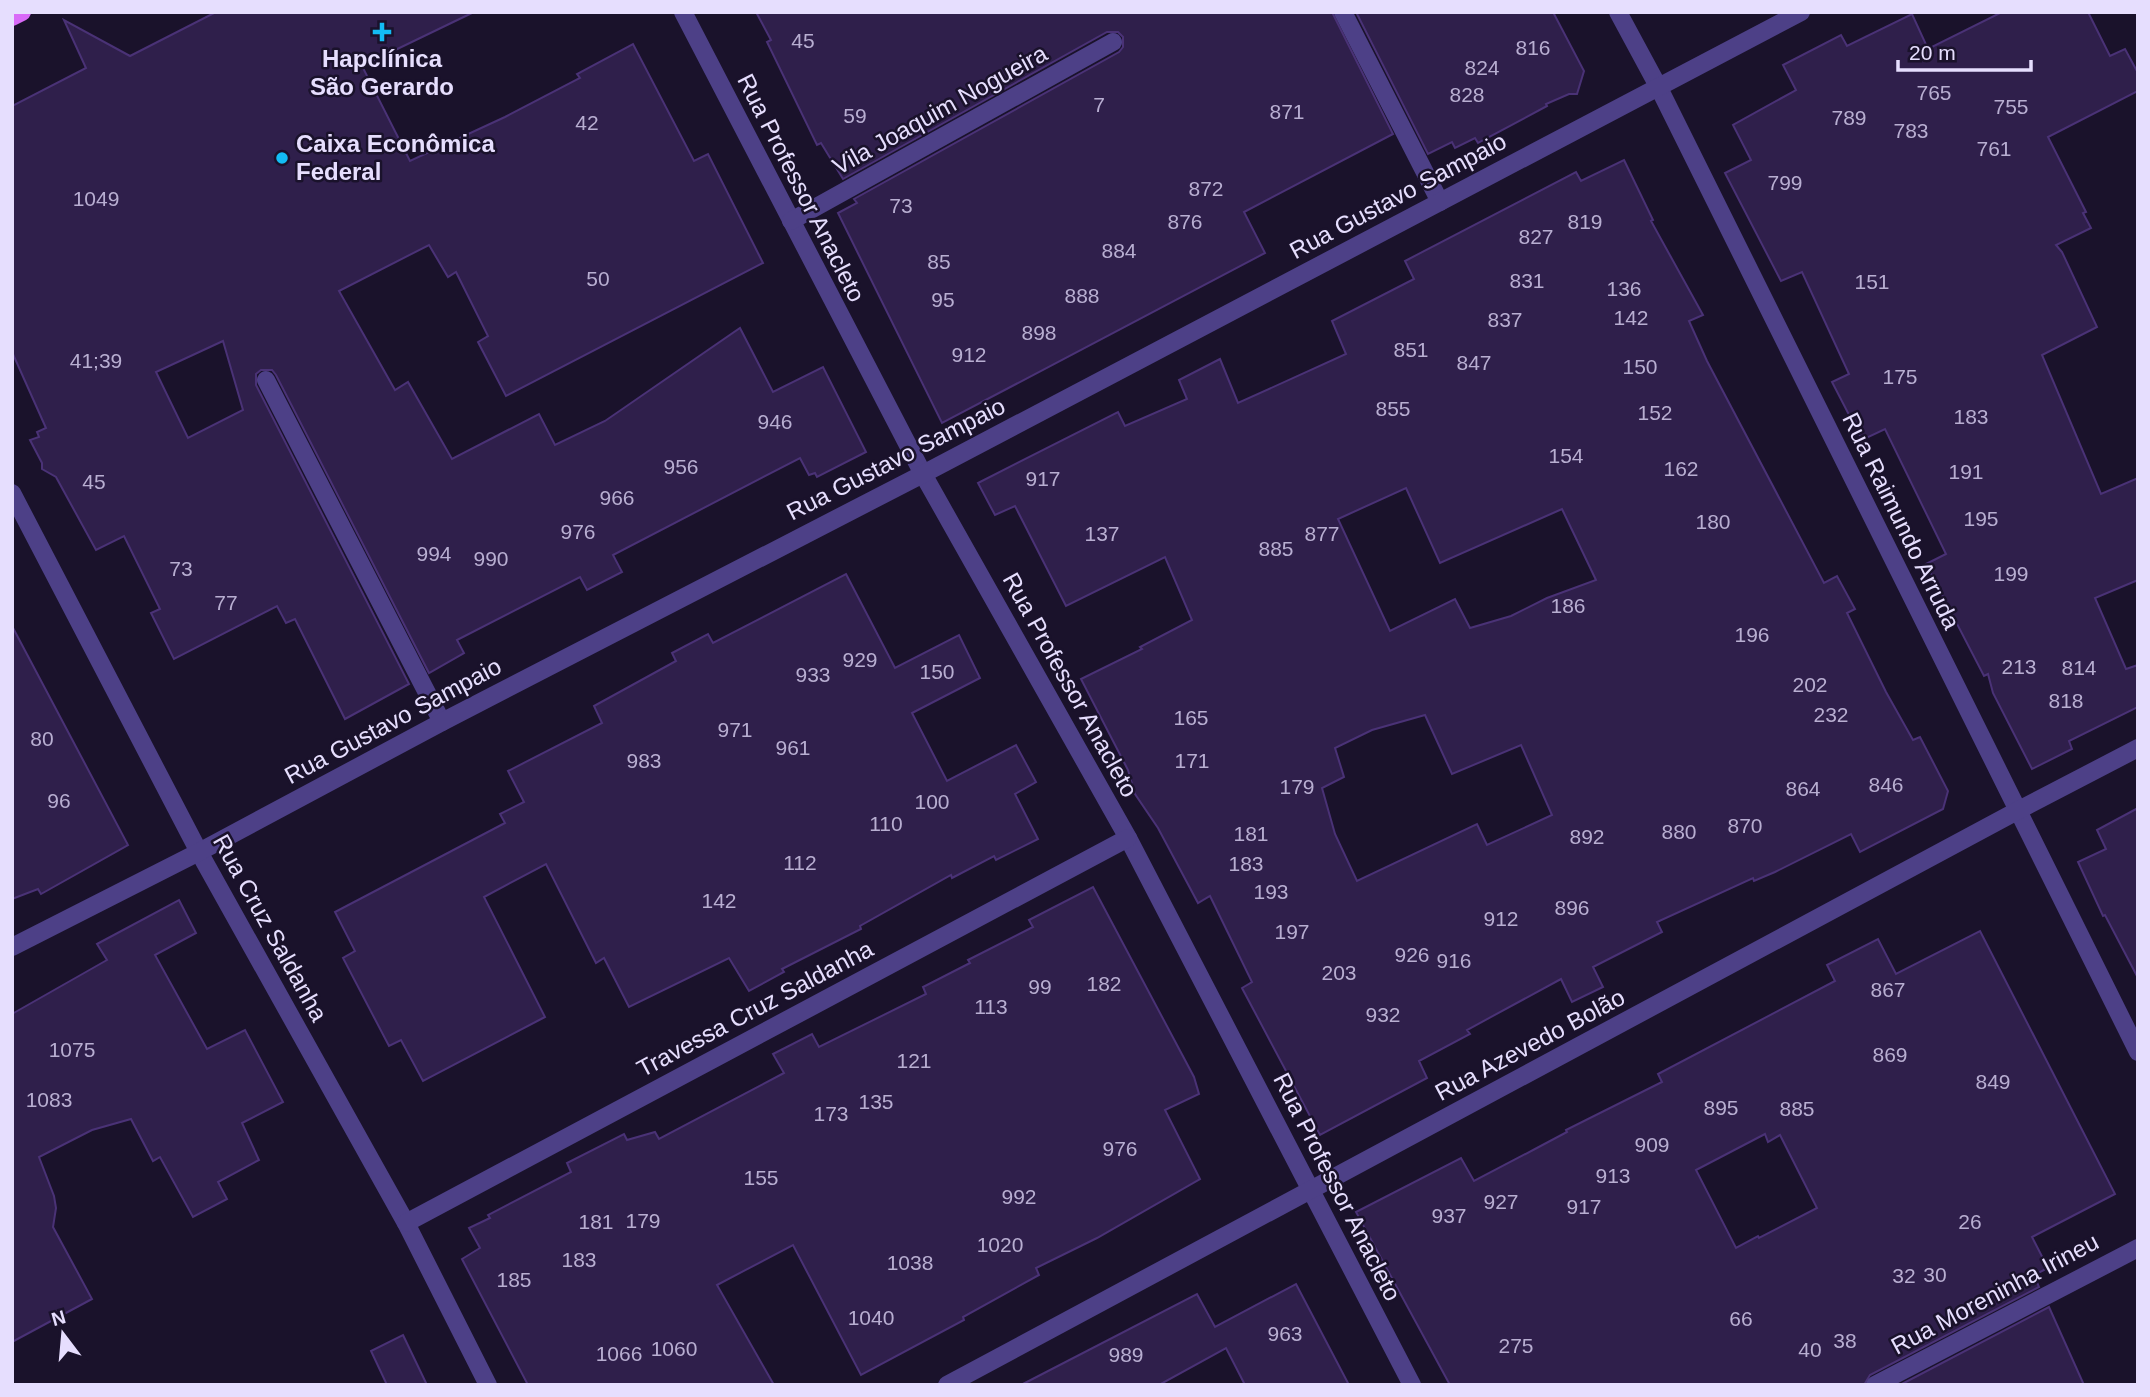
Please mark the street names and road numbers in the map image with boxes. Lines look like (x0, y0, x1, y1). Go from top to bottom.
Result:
street label: Vila Joaquim Nogueira (828, 39, 1052, 180)
street label: Rua Professor Anacleto (732, 69, 871, 306)
street label: Rua Gustavo Sampaio (1285, 127, 1511, 264)
street label: Rua Gustavo Sampaio (782, 392, 1009, 525)
street label: Rua Raimundo Arruda (1837, 408, 1966, 634)
street label: Rua Professor Anacleto (998, 568, 1143, 802)
street label: Rua Gustavo Sampaio (280, 652, 506, 789)
street label: Rua Cruz Saldanha (208, 830, 333, 1026)
street label: Travessa Cruz Saldanha (632, 935, 878, 1082)
street label: Rua Azevedo Bolão (1430, 983, 1629, 1106)
street label: Rua Professor Anacleto (1268, 1068, 1407, 1305)
street label: Rua Moreninha Irineu (1887, 1227, 2103, 1360)

